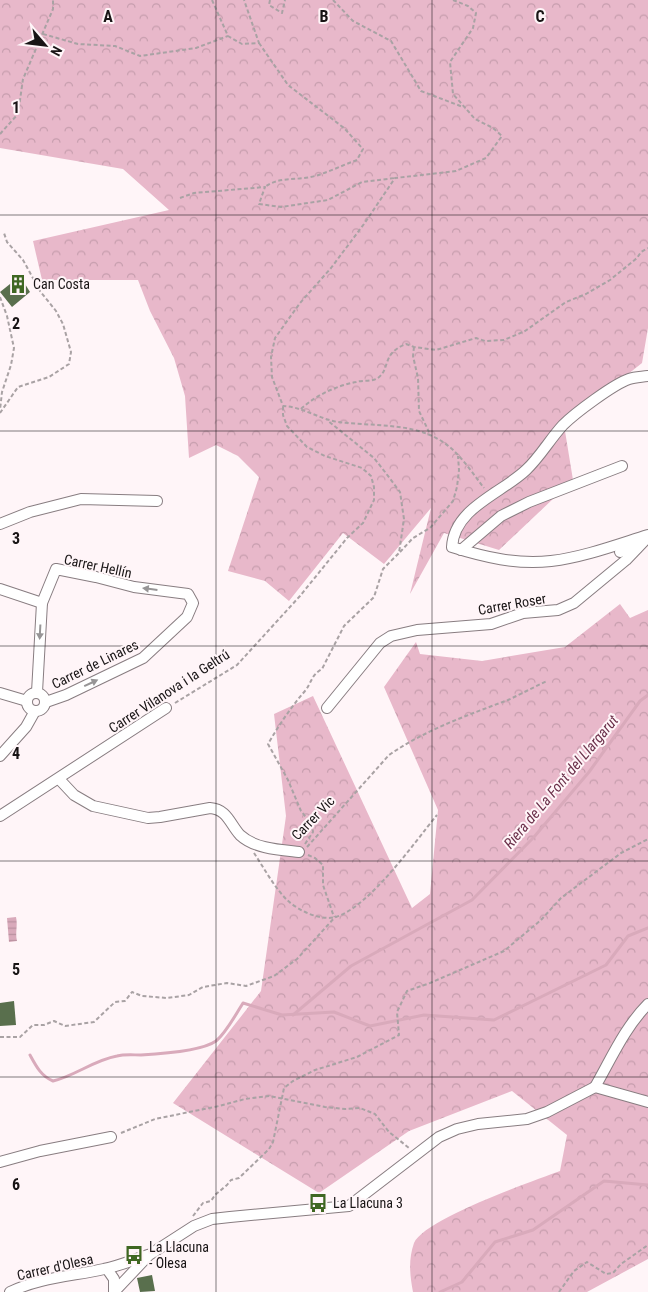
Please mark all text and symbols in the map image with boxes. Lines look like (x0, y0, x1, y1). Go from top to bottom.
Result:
text: A (103, 7, 113, 26)
text: B (320, 7, 329, 26)
text: C (535, 7, 545, 26)
north arrow (20, 20, 70, 70)
text: N (47, 44, 66, 59)
text: 1 (12, 98, 20, 117)
building icon: Can Costa (7, 273, 29, 295)
place label: Can Costa (33, 276, 90, 292)
text: 2 (12, 314, 20, 333)
text: 3 (12, 529, 20, 548)
street label: Carrer Hellín (63, 551, 133, 581)
one-way arrow (142, 585, 158, 593)
street label: Carrer Roser (477, 590, 547, 618)
one-way arrow (36, 624, 44, 640)
street label: Carrer de Linares (49, 636, 141, 692)
street label: Carrer Vilanova i la Geltrú (106, 646, 232, 736)
one-way arrow (84, 679, 98, 687)
water label: Riera de La Font del Llargarut (500, 711, 622, 852)
text: 4 (12, 744, 20, 763)
street label: Carrer Vic (288, 793, 338, 843)
text: 5 (12, 960, 20, 979)
text: 6 (12, 1175, 20, 1194)
bus stop icon: La Llacuna 3 (307, 1192, 329, 1214)
place label: La Llacuna 3 (333, 1195, 403, 1211)
place label: La Llacuna - Olesa (149, 1239, 209, 1271)
bus stop icon: La Llacuna - Olesa (123, 1244, 145, 1266)
street label: Carrer d'Olesa (15, 1250, 95, 1284)

